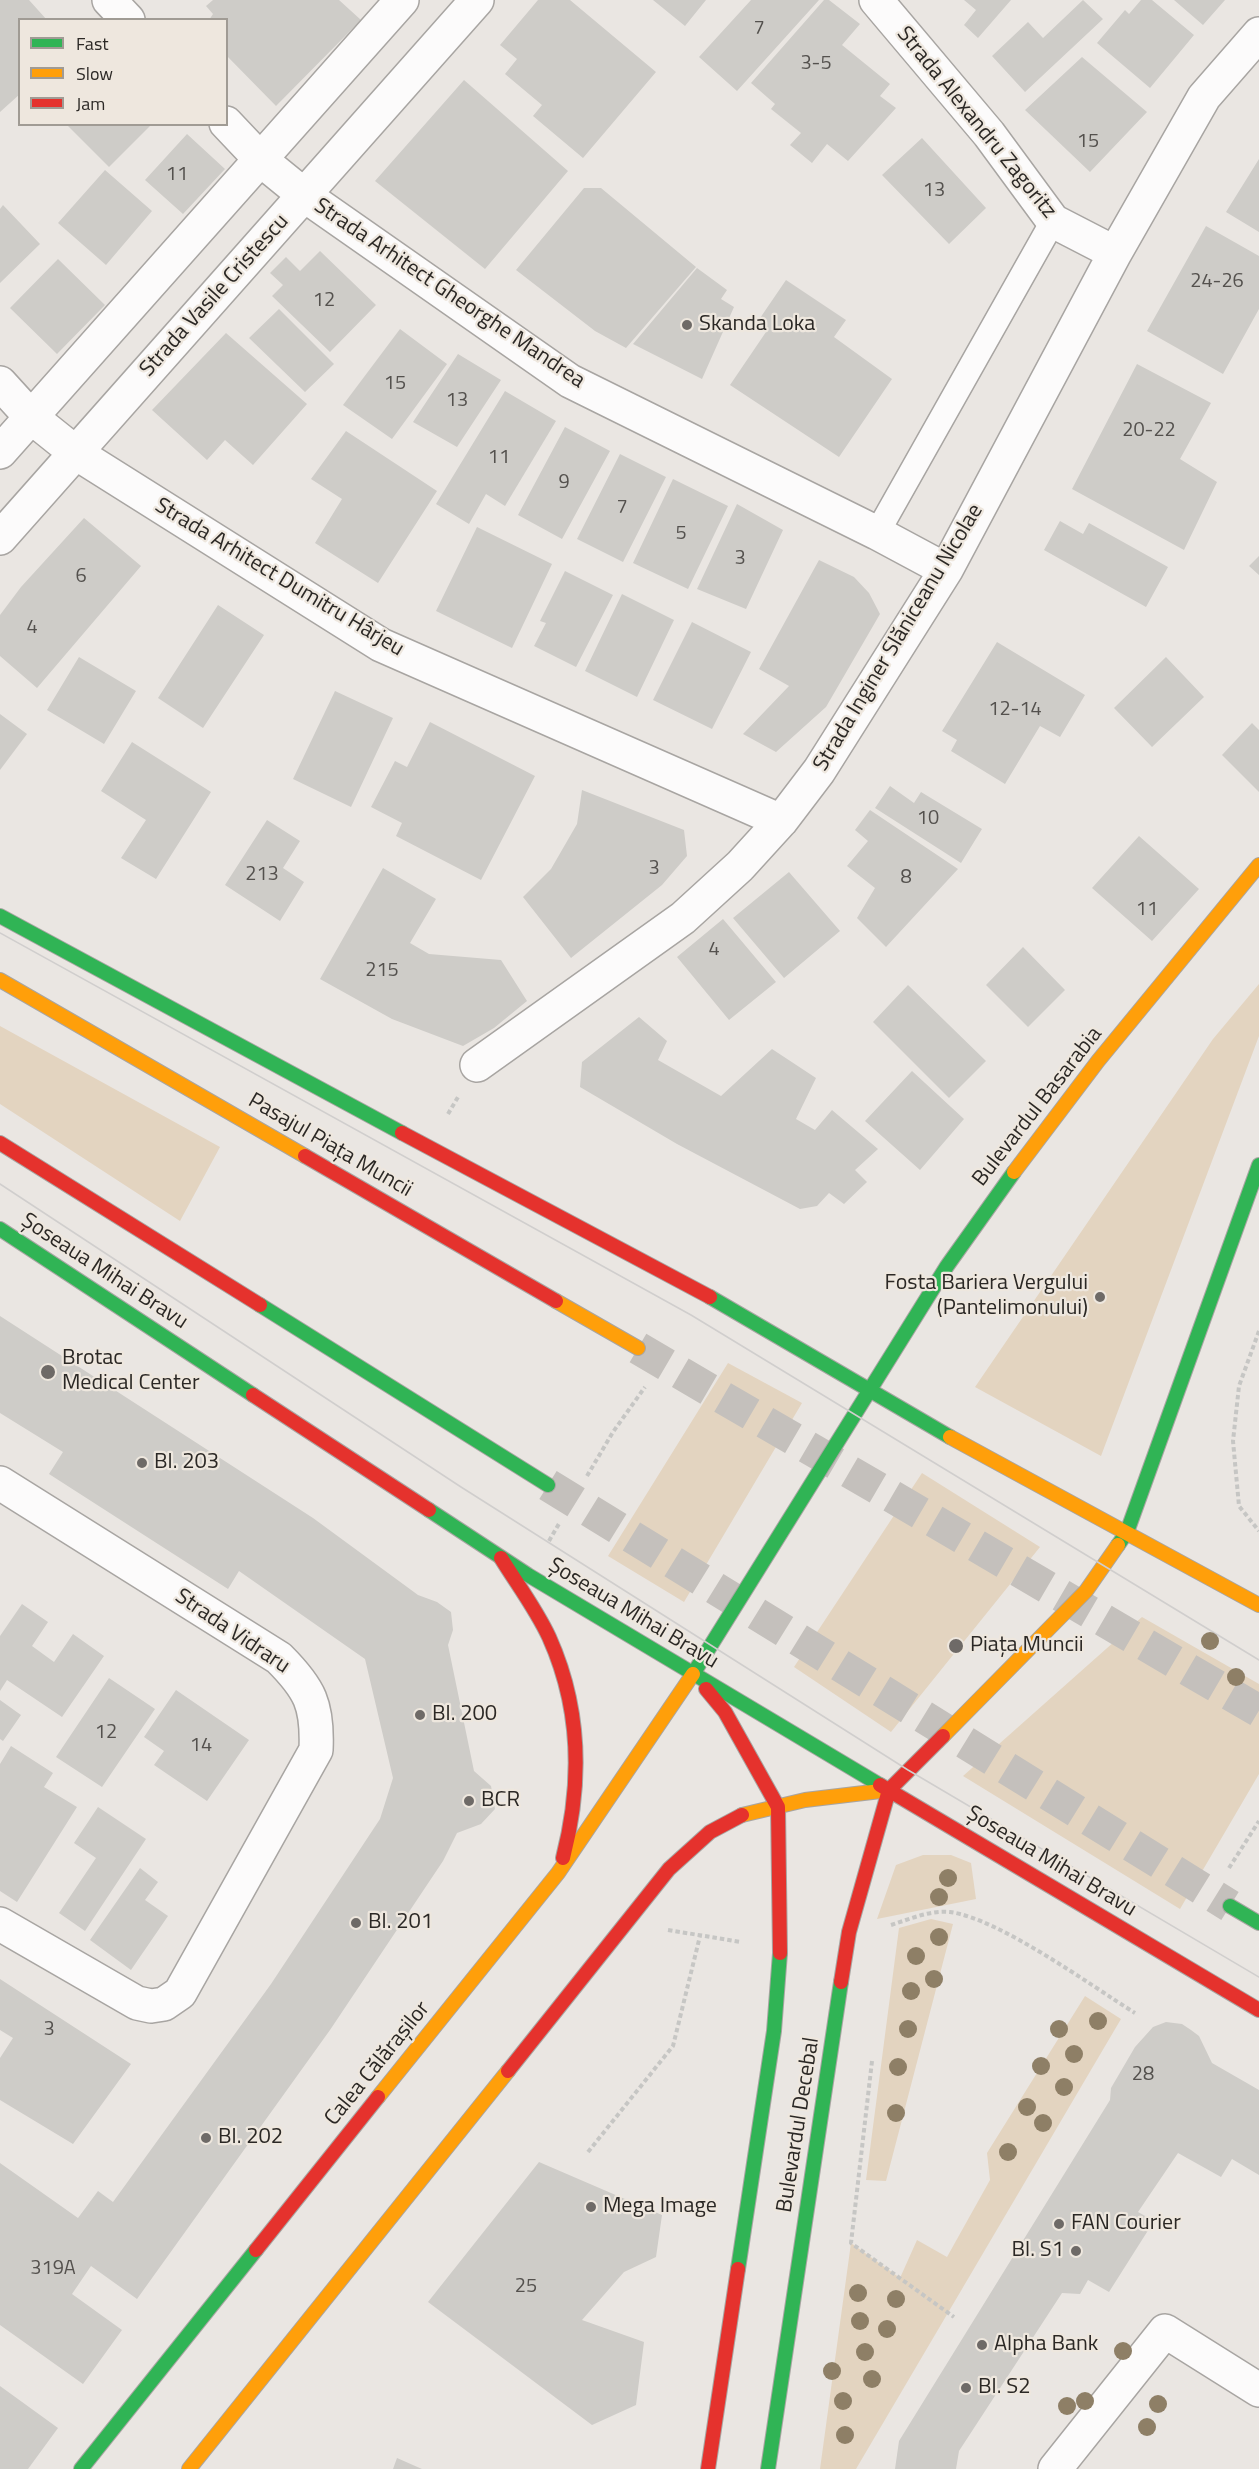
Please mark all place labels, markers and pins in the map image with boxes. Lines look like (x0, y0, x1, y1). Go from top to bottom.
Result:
place label: Skanda Loka (699, 312, 815, 338)
marker: Skanda Loka (680, 318, 694, 332)
place label: Fosta Bariera Vergului (Pantelimonului) (885, 1271, 1088, 1322)
marker: Fosta Bariera Vergului (Pantelimonului) (1093, 1290, 1107, 1304)
place label: Brotac Medical Center (62, 1346, 200, 1398)
marker: Brotac Medical Center (39, 1363, 57, 1381)
place label: Bl. 203 (154, 1450, 219, 1476)
marker: Bl. 203 (135, 1456, 149, 1470)
place label: Piața Muncii (970, 1633, 1084, 1659)
marker: Piața Muncii (947, 1637, 965, 1655)
place label: Bl. 200 (432, 1702, 497, 1728)
marker: Bl. 200 (413, 1708, 427, 1722)
place label: BCR (481, 1788, 520, 1814)
marker: BCR (462, 1794, 476, 1808)
place label: Bl. 201 (368, 1910, 433, 1936)
marker: Bl. 201 (349, 1916, 363, 1930)
place label: Bl. 202 (218, 2125, 283, 2151)
marker: Bl. 202 (199, 2131, 213, 2145)
place label: Mega Image (603, 2194, 717, 2220)
marker: Mega Image (584, 2200, 598, 2214)
place label: FAN Courier (1071, 2211, 1181, 2237)
marker: FAN Courier (1052, 2217, 1066, 2231)
place label: Bl. S1 (1012, 2238, 1064, 2264)
marker: Bl. S1 (1069, 2244, 1083, 2258)
place label: Alpha Bank (994, 2332, 1098, 2358)
marker: Alpha Bank (975, 2338, 989, 2352)
place label: Bl. S2 (978, 2375, 1030, 2401)
marker: Bl. S2 (959, 2381, 973, 2395)

